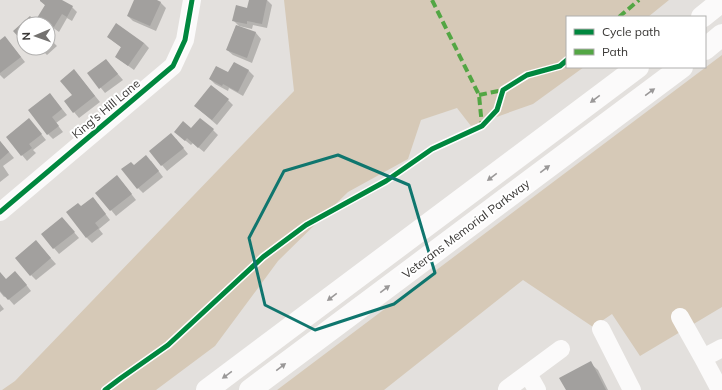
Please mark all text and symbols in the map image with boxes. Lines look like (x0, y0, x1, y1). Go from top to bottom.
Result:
north arrow (16, 16, 56, 56)
legend (566, 16, 706, 68)
text: Cycle path (602, 24, 660, 39)
text: N (19, 32, 33, 41)
text: Path (602, 44, 628, 59)
street label: King's Hill Lane (68, 76, 143, 142)
one-way arrow (645, 88, 655, 96)
one-way arrow (590, 95, 601, 103)
one-way arrow (540, 165, 551, 173)
one-way arrow (486, 173, 497, 182)
street label: Veterans Memorial Parkway (399, 175, 533, 282)
one-way arrow (380, 285, 391, 293)
one-way arrow (326, 293, 337, 301)
one-way arrow (276, 363, 286, 371)
one-way arrow (222, 371, 233, 379)

